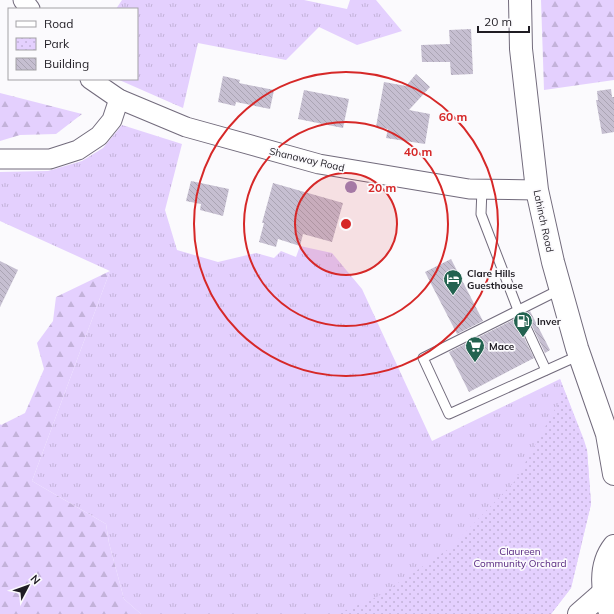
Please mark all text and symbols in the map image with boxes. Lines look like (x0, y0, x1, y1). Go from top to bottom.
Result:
legend (8, 8, 138, 80)
scale bar (478, 8, 529, 34)
text: 20 m (484, 14, 512, 29)
text: Road (44, 16, 73, 31)
text: Park (44, 36, 70, 51)
text: Building (44, 56, 89, 71)
text: 60 m (439, 109, 467, 124)
text: 40 m (404, 144, 432, 159)
street label: Shanaway Road (268, 145, 346, 174)
text: 20 m (368, 180, 396, 195)
street label: Lahinch Road (531, 189, 556, 254)
centre of rings (339, 217, 353, 231)
place label: Clare Hills Guesthouse (467, 267, 524, 292)
hotel icon: Clare Hills Guesthouse (442, 268, 464, 296)
fuel station icon: Inver (512, 310, 534, 338)
place label: Inver (537, 315, 561, 328)
supermarket icon: Mace (464, 335, 486, 363)
place label: Mace (489, 340, 515, 353)
park label: Claureen Community Orchard (474, 545, 566, 570)
north arrow (8, 566, 48, 606)
text: N (28, 572, 44, 587)

